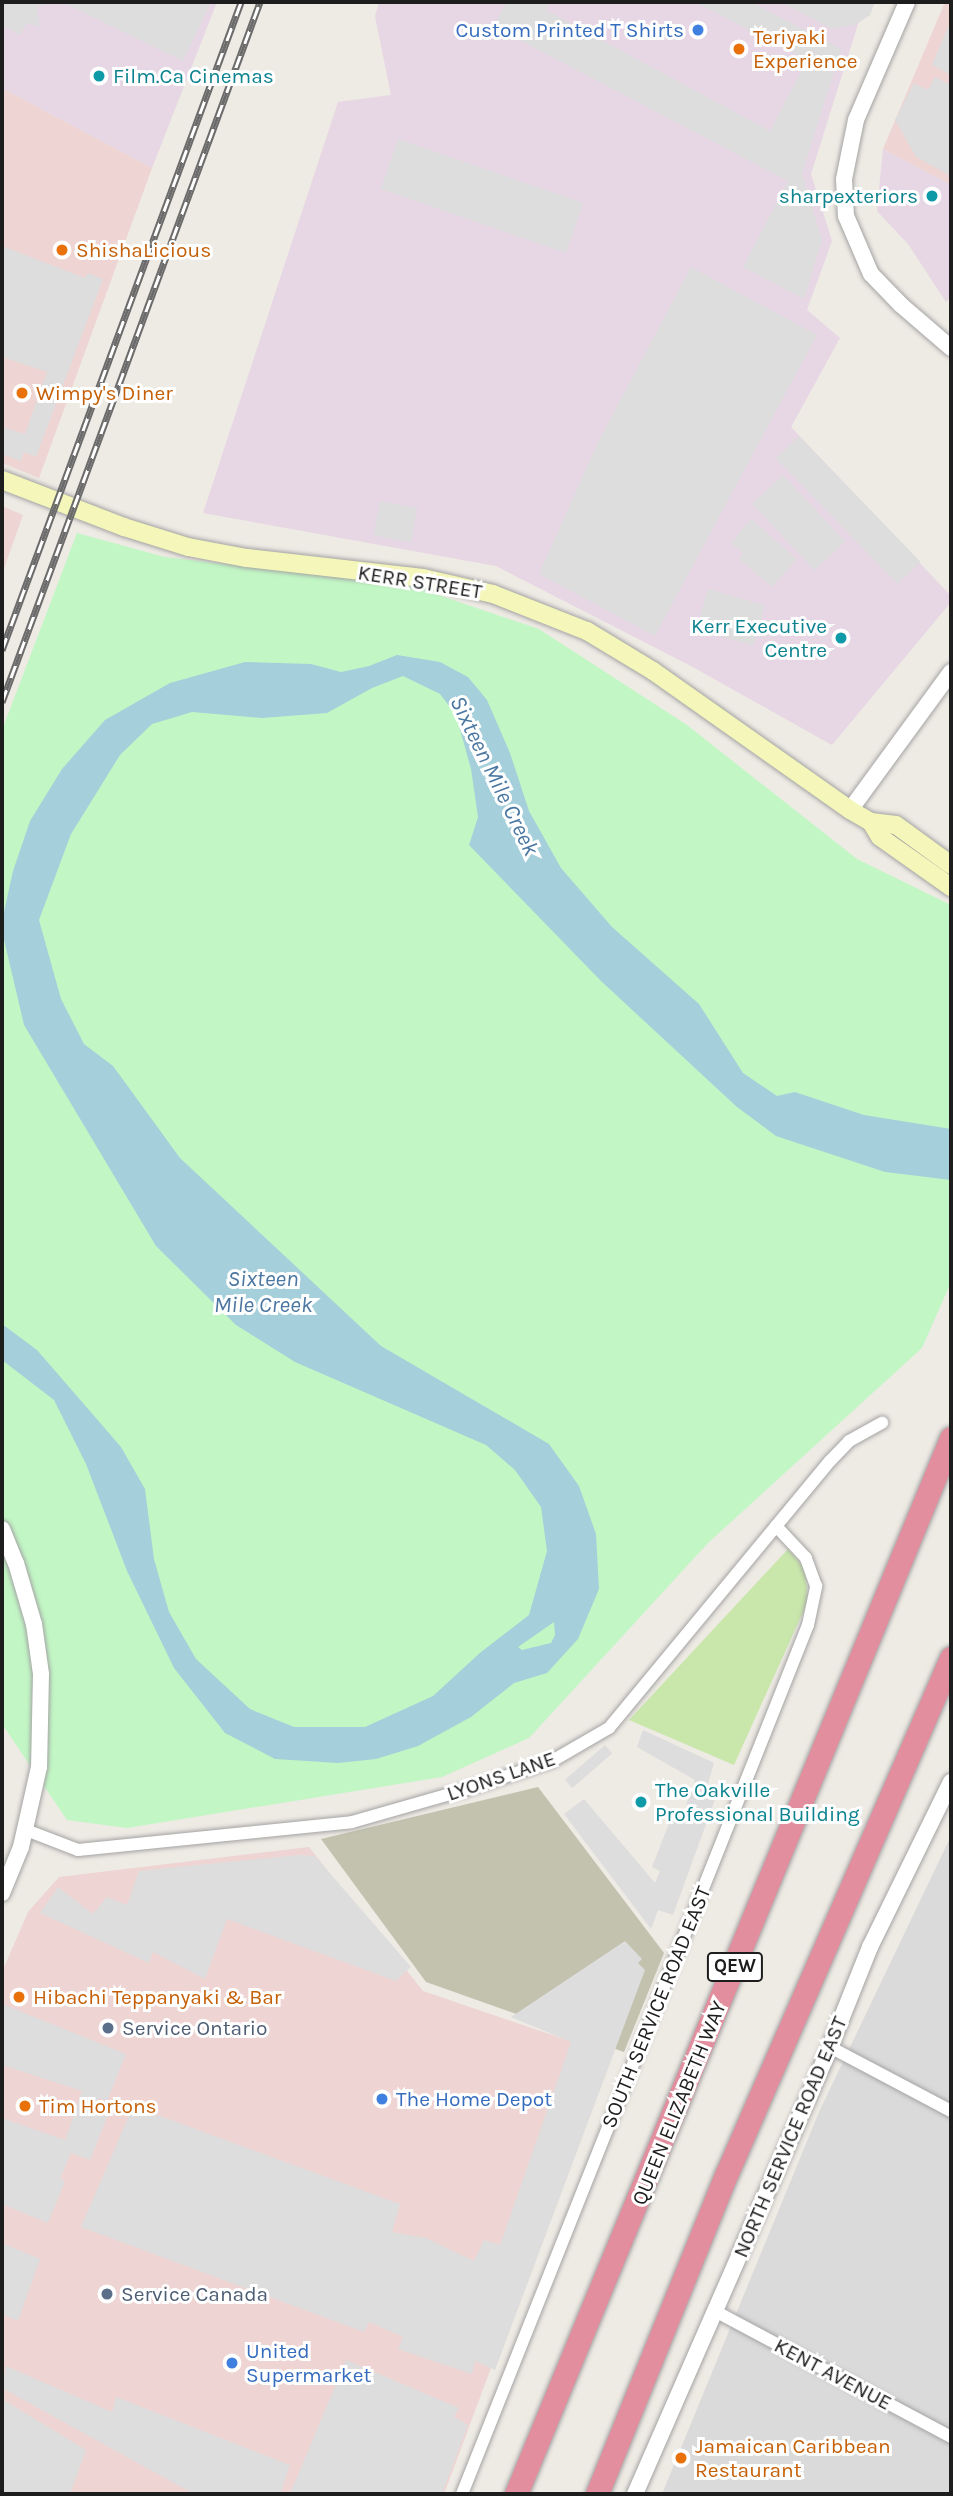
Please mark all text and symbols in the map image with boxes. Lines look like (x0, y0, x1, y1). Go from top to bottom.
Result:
place label: Custom Printed T Shirts (455, 17, 684, 43)
marker: Custom Printed T Shirts (690, 22, 706, 38)
place label: Teriyaki Experience (753, 24, 858, 74)
marker: Teriyaki Experience (731, 41, 747, 57)
place label: Film.Ca Cinemas (113, 63, 274, 89)
marker: Film.Ca Cinemas (91, 68, 107, 84)
place label: sharpexteriors (779, 183, 918, 209)
marker: sharpexteriors (924, 188, 940, 204)
place label: ShishaLicious (76, 237, 211, 263)
marker: ShishaLicious (54, 242, 70, 258)
place label: Wimpy's Diner (36, 380, 173, 406)
marker: Wimpy's Diner (14, 385, 30, 401)
street label: KERR STREET (356, 560, 484, 604)
place label: Kerr Executive Centre (691, 613, 827, 663)
marker: Kerr Executive Centre (833, 630, 849, 646)
water label: Sixteen Mile Creek (443, 692, 545, 860)
water label: Sixteen Mile Creek (214, 1265, 312, 1319)
street label: LYONS LANE (443, 1746, 559, 1806)
place label: The Oakville Professional Building (655, 1777, 860, 1827)
marker: The Oakville Professional Building (633, 1794, 649, 1810)
street label: SOUTH SERVICE ROAD EAST (596, 1882, 716, 2132)
road number: QEW (705, 1952, 765, 1982)
place label: Hibachi Teppanyaki & Bar (33, 1984, 281, 2010)
marker: Hibachi Teppanyaki & Bar (11, 1989, 27, 2005)
street label: QUEEN ELIZABETH WAY (627, 1997, 731, 2209)
street label: NORTH SERVICE ROAD EAST (728, 2013, 852, 2261)
place label: Service Ontario (122, 2015, 267, 2041)
marker: Service Ontario (100, 2020, 116, 2036)
place label: The Home Depot (396, 2086, 552, 2112)
marker: The Home Depot (374, 2091, 390, 2107)
place label: Tim Hortons (39, 2093, 157, 2119)
marker: Tim Hortons (17, 2098, 33, 2114)
place label: Service Canada (121, 2281, 268, 2307)
marker: Service Canada (99, 2286, 115, 2302)
street label: KENT AVENUE (770, 2333, 896, 2415)
place label: United Supermarket (246, 2338, 371, 2388)
marker: United Supermarket (224, 2355, 240, 2371)
place label: Jamaican Caribbean Restaurant (695, 2433, 891, 2483)
marker: Jamaican Caribbean Restaurant (673, 2450, 689, 2466)

